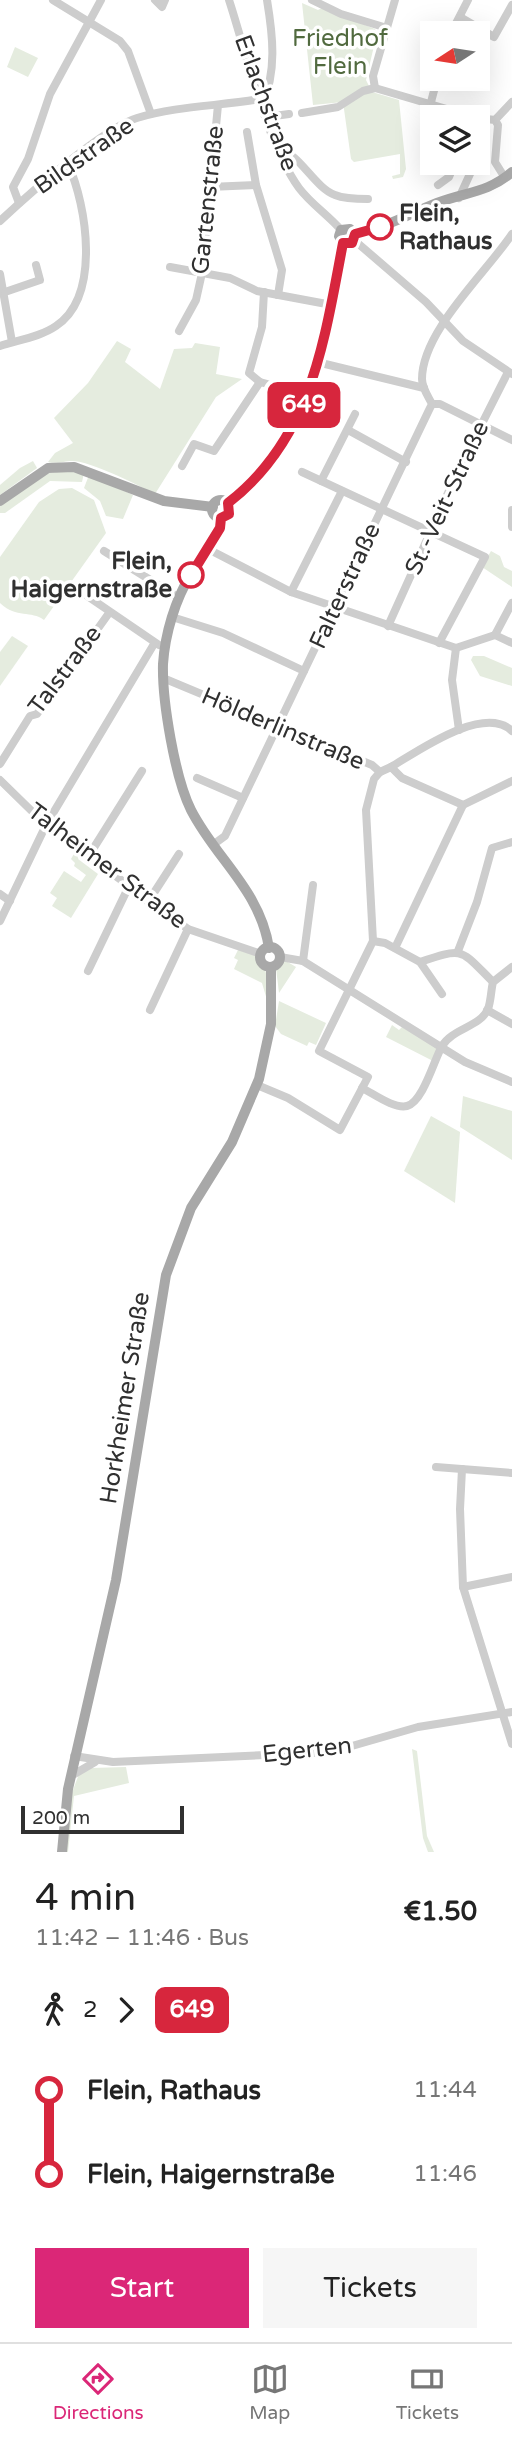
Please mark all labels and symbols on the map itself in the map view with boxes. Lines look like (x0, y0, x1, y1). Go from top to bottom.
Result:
north arrow (420, 21, 490, 91)
park label: Friedhof Flein (292, 24, 389, 81)
street label: Erlachstraße (228, 31, 304, 175)
street label: Bildstraße (29, 111, 139, 201)
street label: Gartenstraße (186, 124, 230, 276)
place label: Flein, Rathaus (399, 199, 493, 256)
marker: Flein, Rathaus (367, 214, 393, 240)
line badge: 649 (264, 382, 344, 428)
street label: St.-Veit-Straße (399, 416, 495, 580)
street label: Falterstraße (303, 518, 387, 654)
place label: Flein, Haigernstraße (10, 547, 172, 604)
marker: Flein, Haigernstraße (178, 562, 204, 588)
street label: Talstraße (22, 620, 108, 720)
street label: Hölderlinstraße (197, 682, 369, 776)
street label: Talheimer Straße (22, 797, 192, 935)
street label: Horkheimer Straße (94, 1290, 156, 1506)
street label: Egerten (261, 1731, 353, 1769)
scale bar (21, 1803, 184, 1835)

